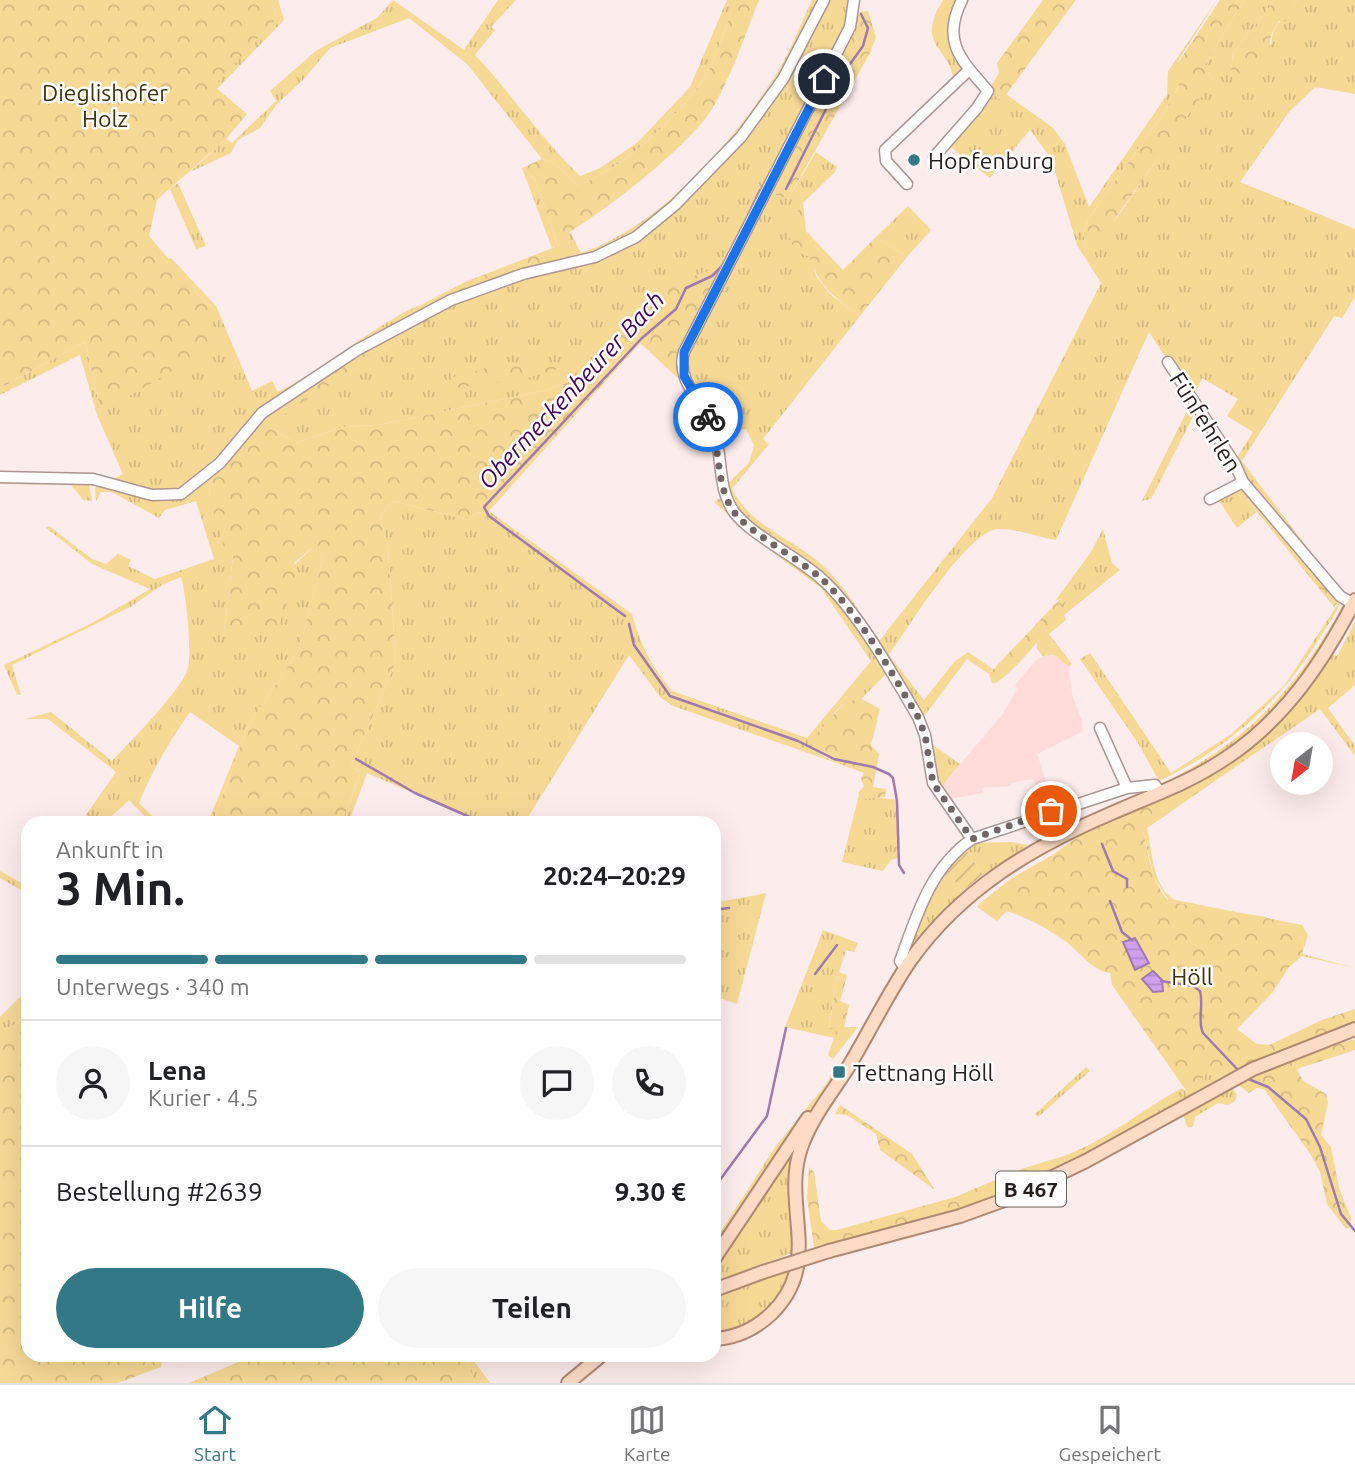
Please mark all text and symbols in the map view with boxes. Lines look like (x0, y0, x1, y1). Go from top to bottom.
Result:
pin (794, 49, 854, 109)
icon: home (805, 60, 843, 98)
park label: Dieglishofer Holz (42, 80, 168, 131)
place label: Hopfenburg (928, 148, 1054, 173)
marker: Hopfenburg (906, 152, 922, 168)
water label: Obermeckenbeurer Bach (473, 286, 669, 494)
street label: Fünfehrlen (1165, 367, 1247, 477)
courier (673, 382, 743, 452)
icon: bike (689, 398, 727, 436)
north arrow (1270, 732, 1334, 794)
map controls (1270, 732, 1333, 795)
pin (1021, 781, 1081, 841)
icon: bag (1032, 792, 1070, 830)
text: Ankunft in (56, 837, 164, 862)
text: 20:24–20:29 (543, 861, 686, 890)
text: 3 Min. (56, 862, 185, 914)
park label: Höll (1171, 964, 1213, 989)
text: Unterwegs · 340 m (56, 974, 250, 999)
button: person (56, 1046, 130, 1120)
button: chat (520, 1046, 594, 1120)
button: phone (612, 1046, 686, 1120)
text: Lena (148, 1056, 207, 1085)
place label: Tettnang Höll (853, 1060, 994, 1085)
marker: Tettnang Höll (831, 1064, 847, 1080)
text: Kurier · 4.5 (148, 1085, 259, 1110)
road number: B 467 (996, 1172, 1066, 1206)
text: Bestellung #2639 (56, 1177, 263, 1206)
text: 9.30 € (615, 1177, 686, 1206)
button: Hilfe (56, 1268, 364, 1348)
button: Teilen (378, 1268, 686, 1348)
tab: Start (194, 1401, 236, 1465)
tab: Karte (624, 1401, 670, 1465)
tab: Gespeichert (1059, 1401, 1161, 1465)

